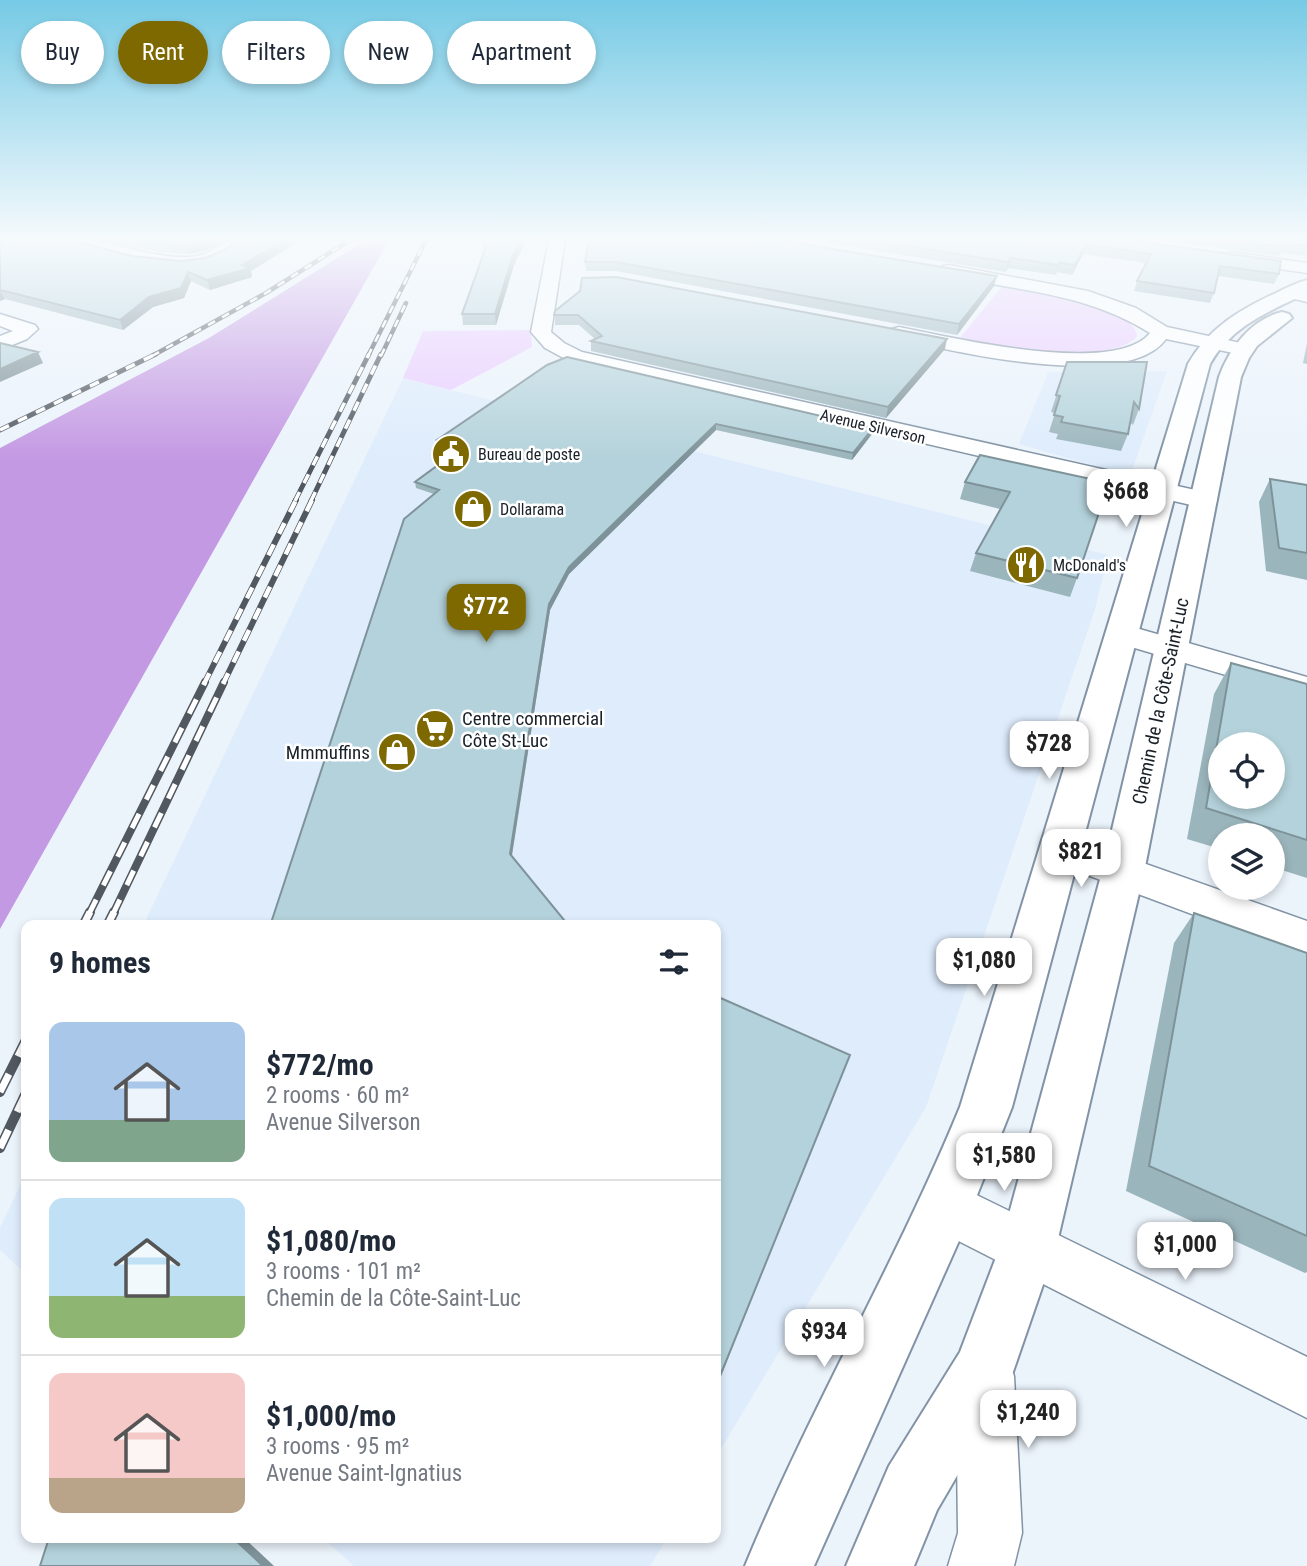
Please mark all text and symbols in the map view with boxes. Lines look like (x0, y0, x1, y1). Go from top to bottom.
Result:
chip: Buy (21, 21, 104, 84)
chip: Rent (118, 21, 208, 84)
chip: Filters (222, 21, 330, 84)
chip: New (344, 21, 433, 84)
chip: Apartment (447, 21, 596, 84)
street label: Avenue Silverson (818, 405, 927, 448)
public building icon: Bureau de poste (430, 433, 472, 475)
place label: Bureau de poste (478, 445, 580, 464)
pin: $668 (1085, 470, 1167, 529)
text: $668 (1103, 478, 1149, 505)
shop icon: Dollarama (452, 488, 494, 530)
place label: Dollarama (500, 500, 564, 519)
restaurant icon: McDonald's (1005, 544, 1047, 586)
place label: McDonald's (1053, 556, 1126, 575)
pin: $772 (445, 584, 527, 644)
text: $772 (463, 593, 509, 620)
street label: Chemin de la Côte-Saint-Luc (1127, 596, 1194, 806)
place label: Centre commercial Côte St-Luc (462, 707, 603, 752)
supermarket icon: Centre commercial Côte St-Luc (414, 708, 456, 750)
pin: $728 (1008, 722, 1090, 781)
text: $728 (1026, 730, 1072, 757)
shop icon: Mmmuffins (376, 731, 418, 773)
map controls (1208, 732, 1285, 900)
button: locate (1208, 732, 1285, 809)
place label: Mmmuffins (286, 741, 370, 764)
button: layers (1208, 823, 1285, 900)
pin: $821 (1040, 830, 1122, 889)
text: $821 (1058, 838, 1104, 865)
pin: $1,080 (927, 939, 1041, 998)
icon: filters (655, 943, 693, 981)
text: 9 homes (49, 945, 151, 980)
text: $1,080 (952, 947, 1016, 974)
text: $772/mo (266, 1047, 374, 1082)
icon: home (105, 1050, 189, 1134)
text: 2 rooms · 60 m² (266, 1082, 409, 1109)
text: Avenue Silverson (266, 1109, 421, 1136)
pin: $1,580 (947, 1134, 1061, 1193)
text: $1,580 (972, 1142, 1036, 1169)
pin: $1,000 (1128, 1222, 1242, 1282)
text: $1,080/mo (266, 1223, 396, 1258)
icon: home (105, 1226, 189, 1310)
text: $1,000 (1153, 1231, 1217, 1258)
text: 3 rooms · 101 m² (266, 1258, 421, 1285)
text: Chemin de la Côte-Saint-Luc (266, 1285, 521, 1312)
pin: $934 (783, 1310, 865, 1369)
text: $934 (801, 1318, 847, 1345)
pin: $1,240 (971, 1390, 1085, 1450)
text: $1,000/mo (266, 1398, 396, 1433)
text: $1,240 (996, 1399, 1060, 1426)
icon: home (105, 1401, 189, 1485)
text: 3 rooms · 95 m² (266, 1433, 409, 1460)
text: Avenue Saint-Ignatius (266, 1460, 462, 1487)

